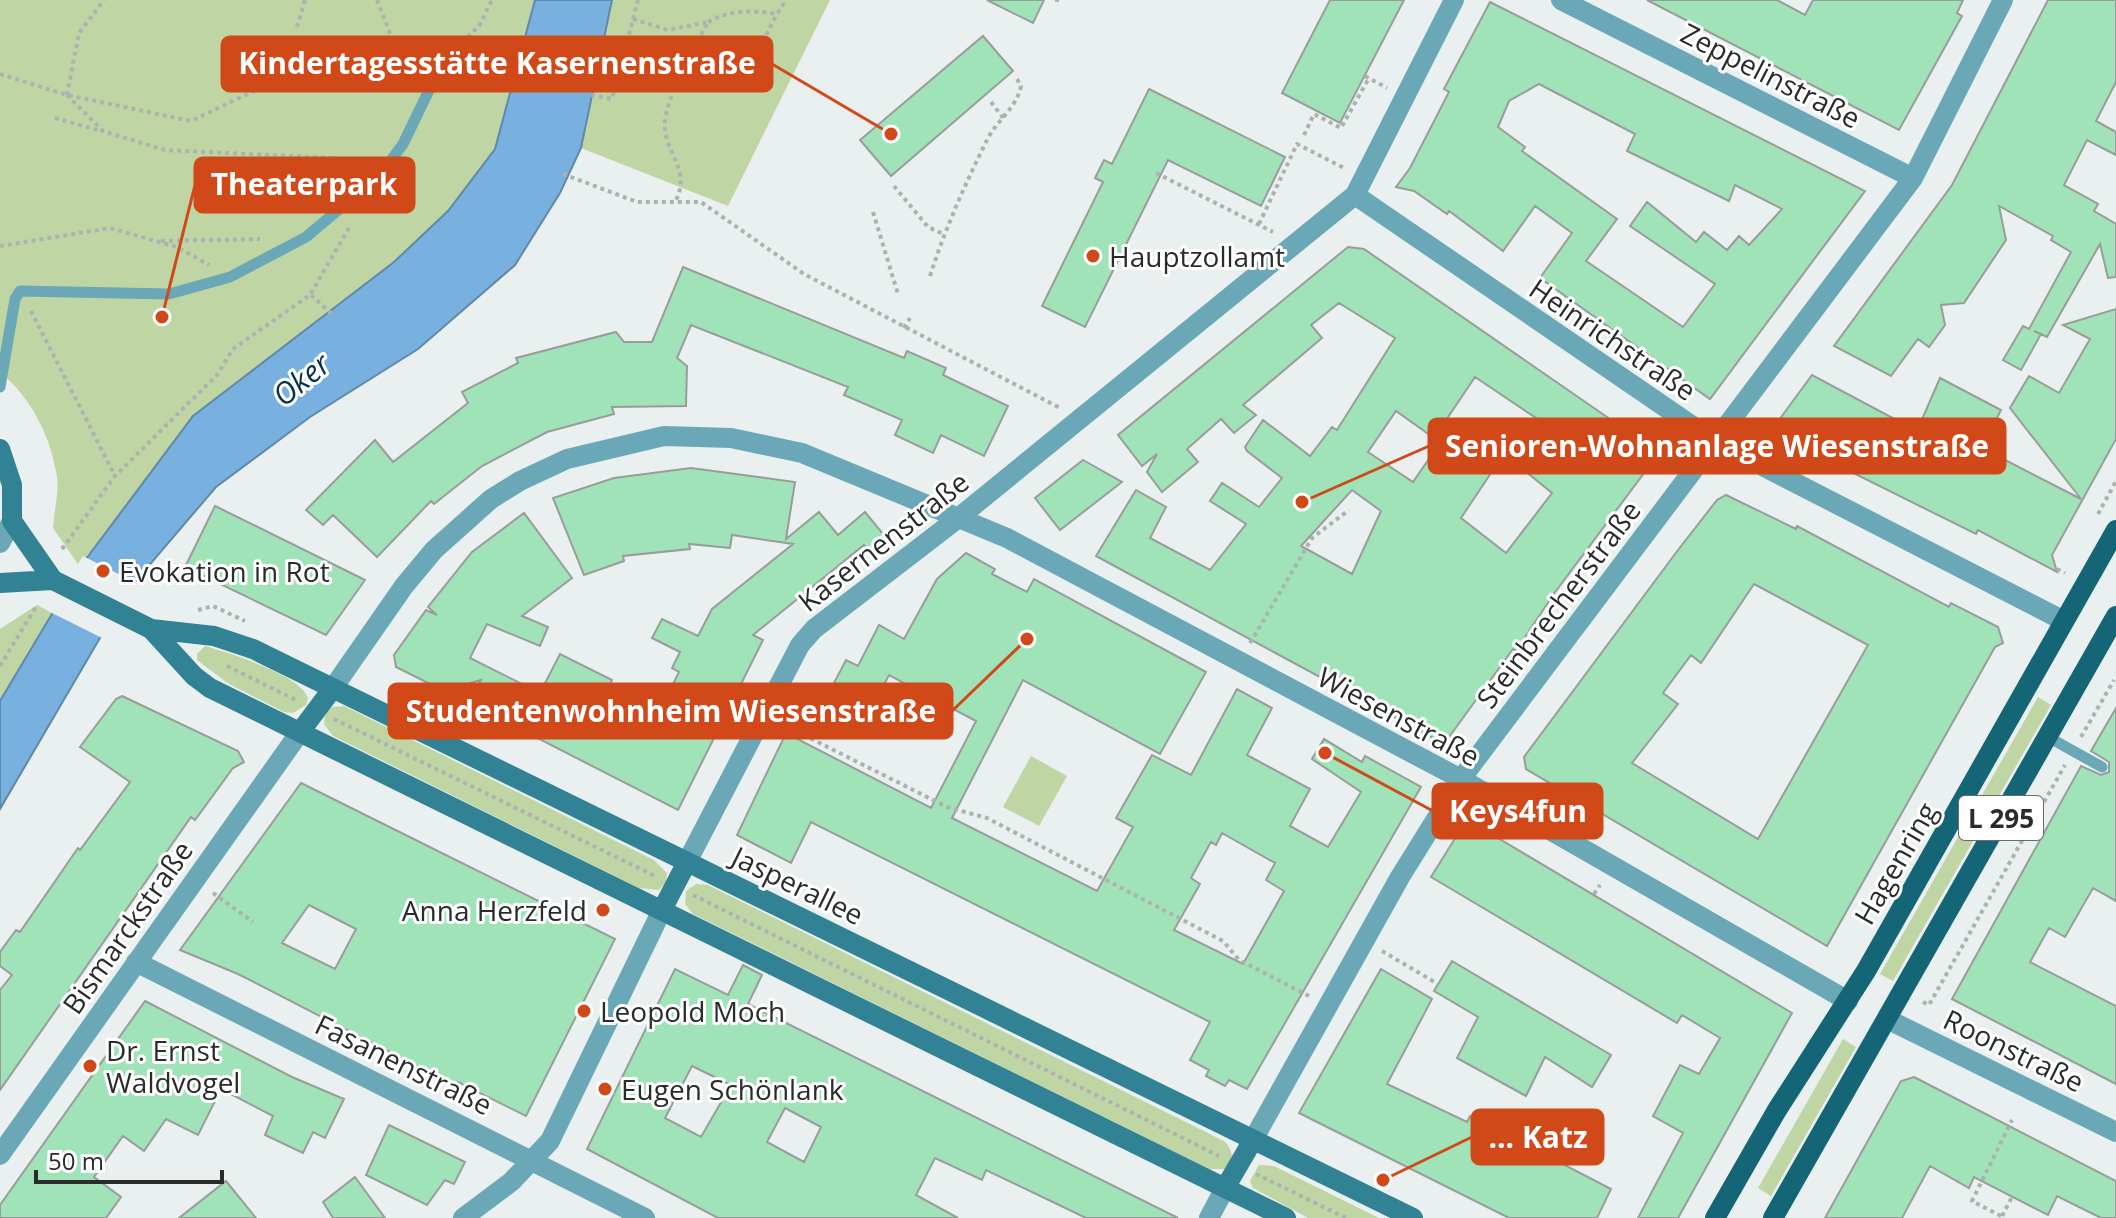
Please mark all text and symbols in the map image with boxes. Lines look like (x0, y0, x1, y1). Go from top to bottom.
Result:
street label: Zeppelinstraße (1675, 13, 1867, 137)
callout: Kindertagesstätte Kasernenstraße (222, 37, 772, 91)
text: Kindertagesstätte Kasernenstraße (238, 42, 756, 83)
callout: Theaterpark (195, 158, 414, 212)
text: Theaterpark (211, 163, 398, 204)
place label: Hauptzollamt (1109, 237, 1285, 275)
marker: Hauptzollamt (1084, 247, 1102, 265)
street label: Heinrichstraße (1522, 269, 1704, 409)
water label: Oker (264, 342, 339, 415)
callout: Senioren-Wohnanlage Wiesenstraße (1429, 419, 2005, 473)
text: Senioren-Wohnanlage Wiesenstraße (1445, 425, 1989, 466)
street label: Kasernenstraße (790, 462, 976, 620)
street label: Steinbrecherstraße (1467, 492, 1649, 716)
place label: Evokation in Rot (119, 552, 330, 590)
marker: Evokation in Rot (94, 562, 112, 580)
street label: Wiesenstraße (1311, 657, 1487, 775)
callout: Studentenwohnheim Wiesenstraße (389, 684, 952, 738)
text: Studentenwohnheim Wiesenstraße (406, 690, 936, 731)
callout: Keys4fun (1433, 784, 1602, 838)
text: Keys4fun (1449, 790, 1587, 831)
street label: Hagenring (1845, 795, 1945, 931)
road number: L 295 (1959, 796, 2043, 840)
street label: Bismarckstraße (53, 833, 201, 1021)
street label: Jasperallee (723, 836, 870, 933)
place label: Anna Herzfeld (402, 891, 587, 929)
marker: Anna Herzfeld (594, 901, 612, 919)
place label: Leopold Moch (600, 992, 785, 1030)
street label: Roonstraße (1938, 1000, 2090, 1100)
marker: Leopold Moch (575, 1002, 593, 1020)
street label: Fasanenstraße (309, 1005, 499, 1123)
place label: Dr. Ernst Waldvogel (106, 1031, 240, 1101)
marker: Dr. Ernst Waldvogel (81, 1057, 99, 1075)
place label: Eugen Schönlank (621, 1070, 844, 1108)
marker: Eugen Schönlank (596, 1080, 614, 1098)
callout: ... Katz (1472, 1110, 1603, 1164)
text: ... Katz (1488, 1116, 1588, 1157)
scale bar (36, 1134, 222, 1184)
text: 50 m (48, 1144, 104, 1177)

